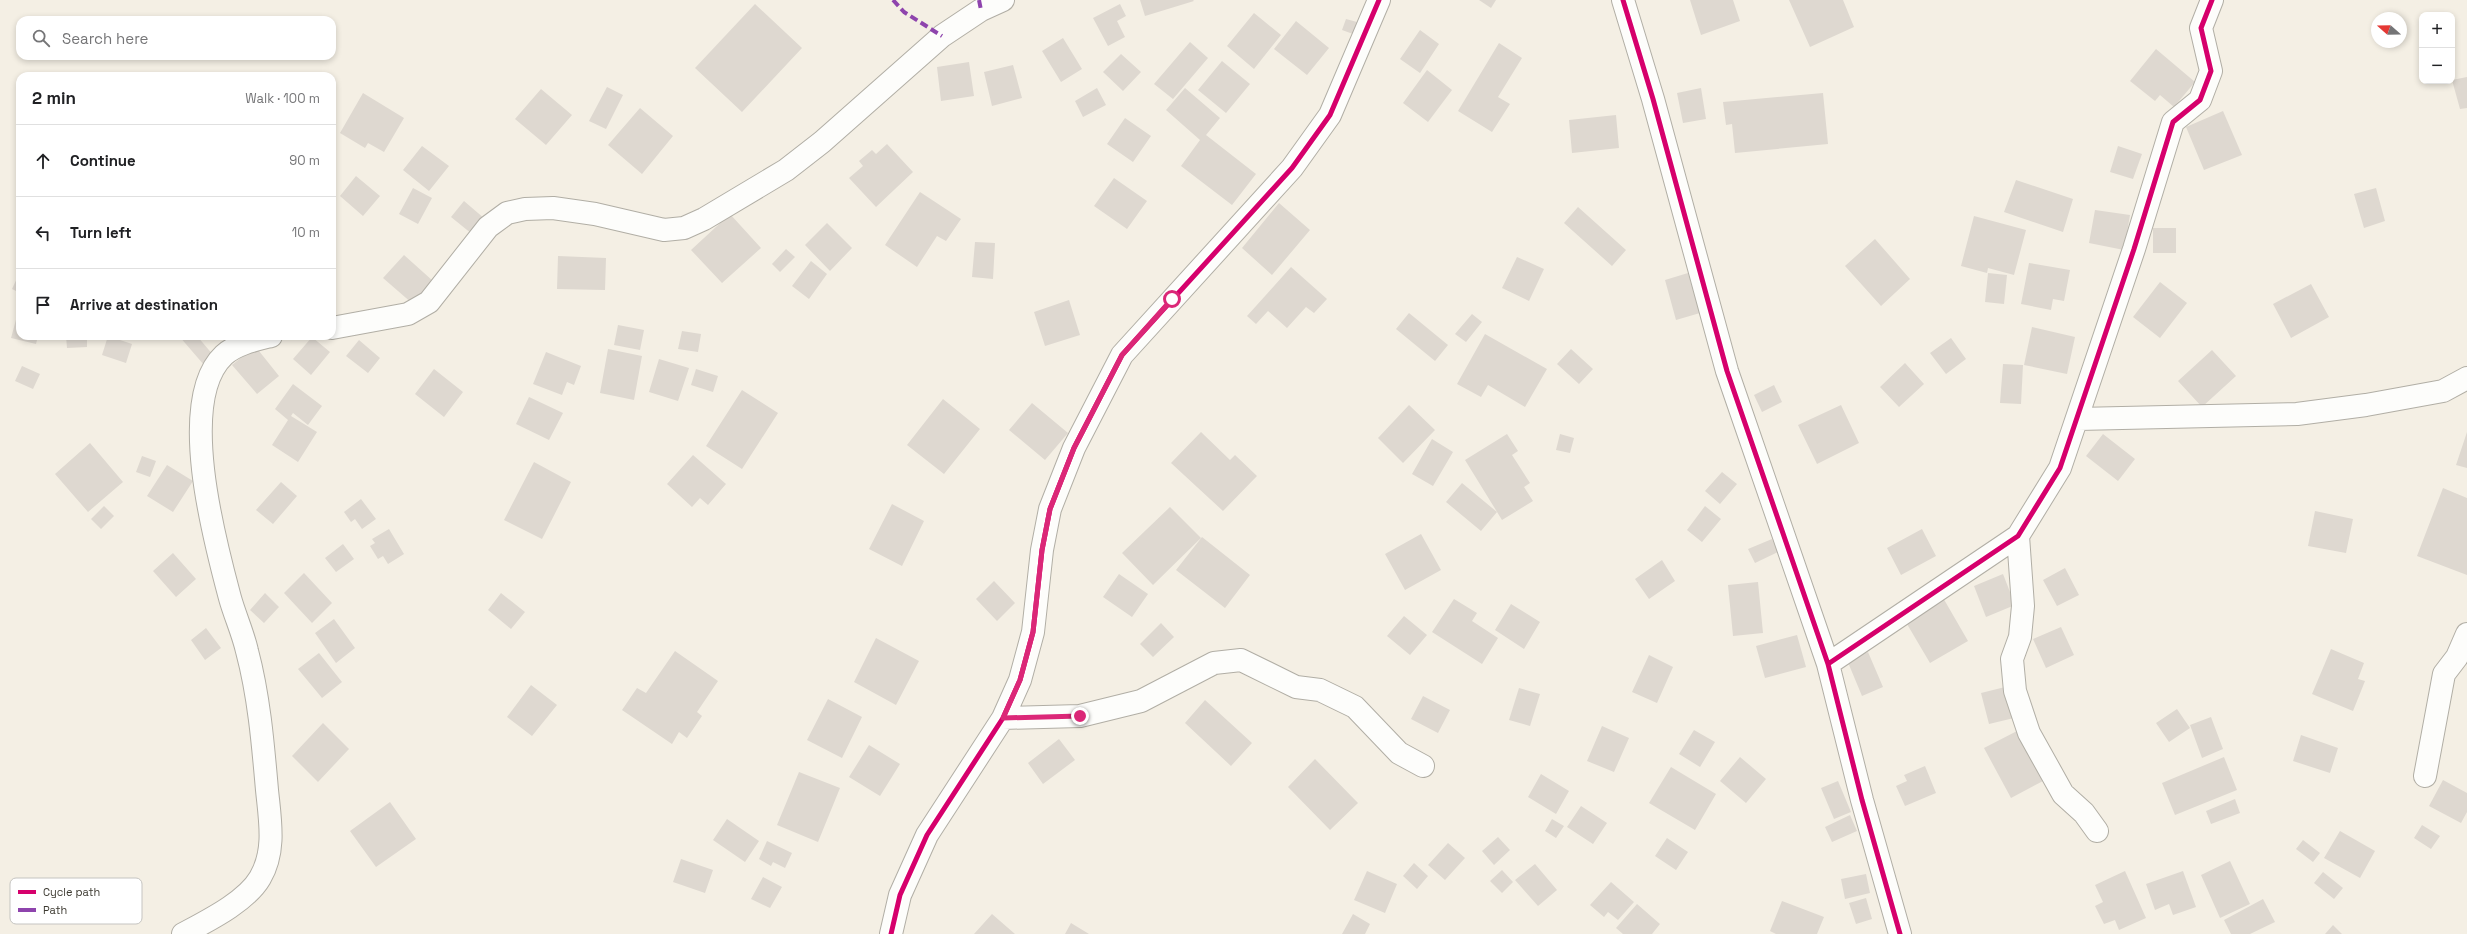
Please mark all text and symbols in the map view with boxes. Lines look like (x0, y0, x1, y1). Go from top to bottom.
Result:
north arrow (2371, 12, 2407, 48)
map controls (2419, 12, 2455, 84)
button: + (2419, 12, 2455, 48)
search box (16, 16, 336, 60)
icon: search (30, 27, 52, 49)
text: Search here (62, 29, 148, 48)
button: − (2419, 48, 2455, 84)
text: 2 min (32, 87, 76, 109)
text: Walk · 100 m (245, 90, 320, 107)
icon: ahead (32, 150, 54, 172)
text: Continue (70, 151, 136, 170)
text: 90 m (289, 152, 320, 169)
icon: left (32, 222, 54, 244)
text: Turn left (70, 223, 132, 242)
text: 10 m (292, 224, 320, 241)
route start (1163, 290, 1181, 308)
icon: arrive (32, 294, 54, 316)
text: Arrive at destination (70, 295, 218, 314)
route end (1071, 707, 1089, 725)
legend (10, 878, 142, 924)
text: Cycle path (43, 885, 100, 899)
text: Path (43, 903, 67, 917)

